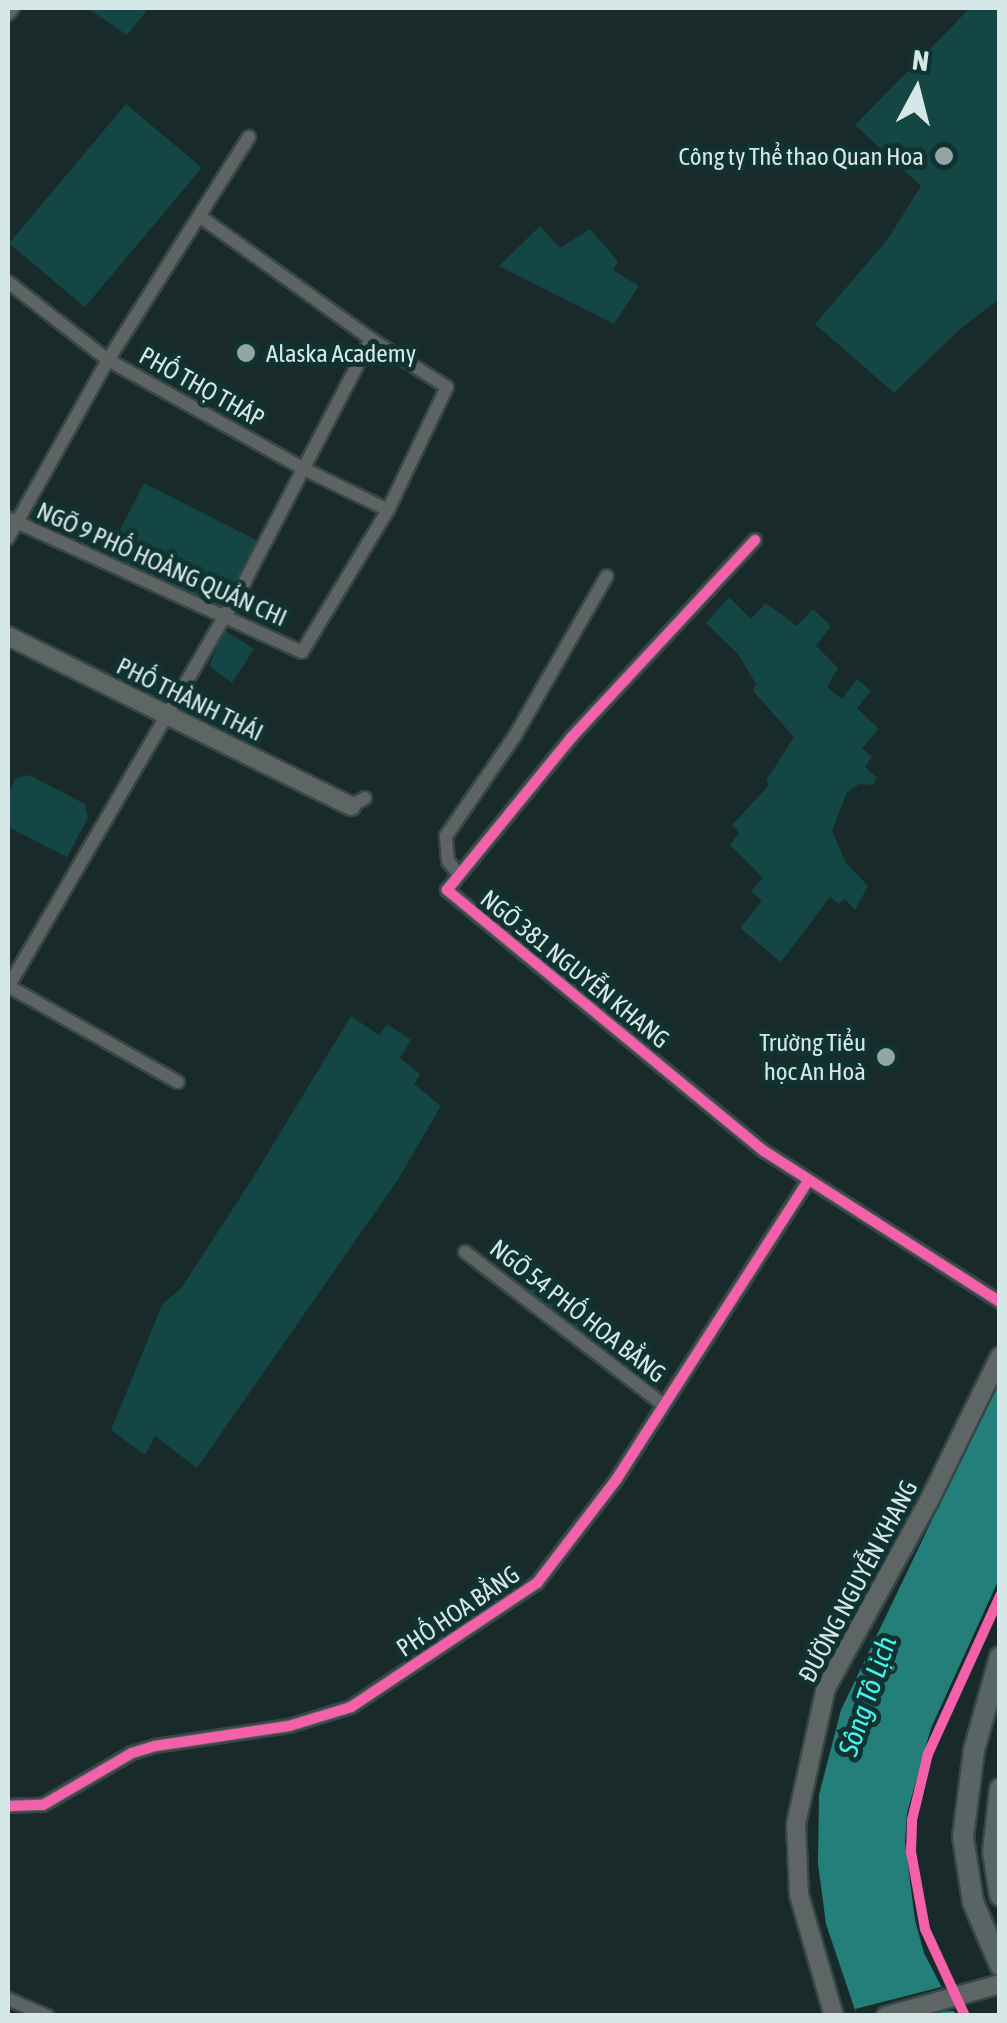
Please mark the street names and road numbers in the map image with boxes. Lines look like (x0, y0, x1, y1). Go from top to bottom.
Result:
street label: PHỐ THỌ THÁP (134, 340, 270, 434)
street label: NGÕ 9 PHỐ HOÀNG QUÁN CHI (32, 495, 292, 633)
street label: PHỐ THÀNH THÁI (112, 651, 268, 747)
street label: NGÕ 381 NGUYỄN KHANG (474, 884, 676, 1054)
street label: NGÕ 54 PHỐ HOA BẰNG (484, 1233, 672, 1389)
street label: ĐƯỜNG NGUYỄN KHANG (792, 1475, 924, 1687)
street label: PHỐ HOA BẰNG (391, 1559, 525, 1663)

